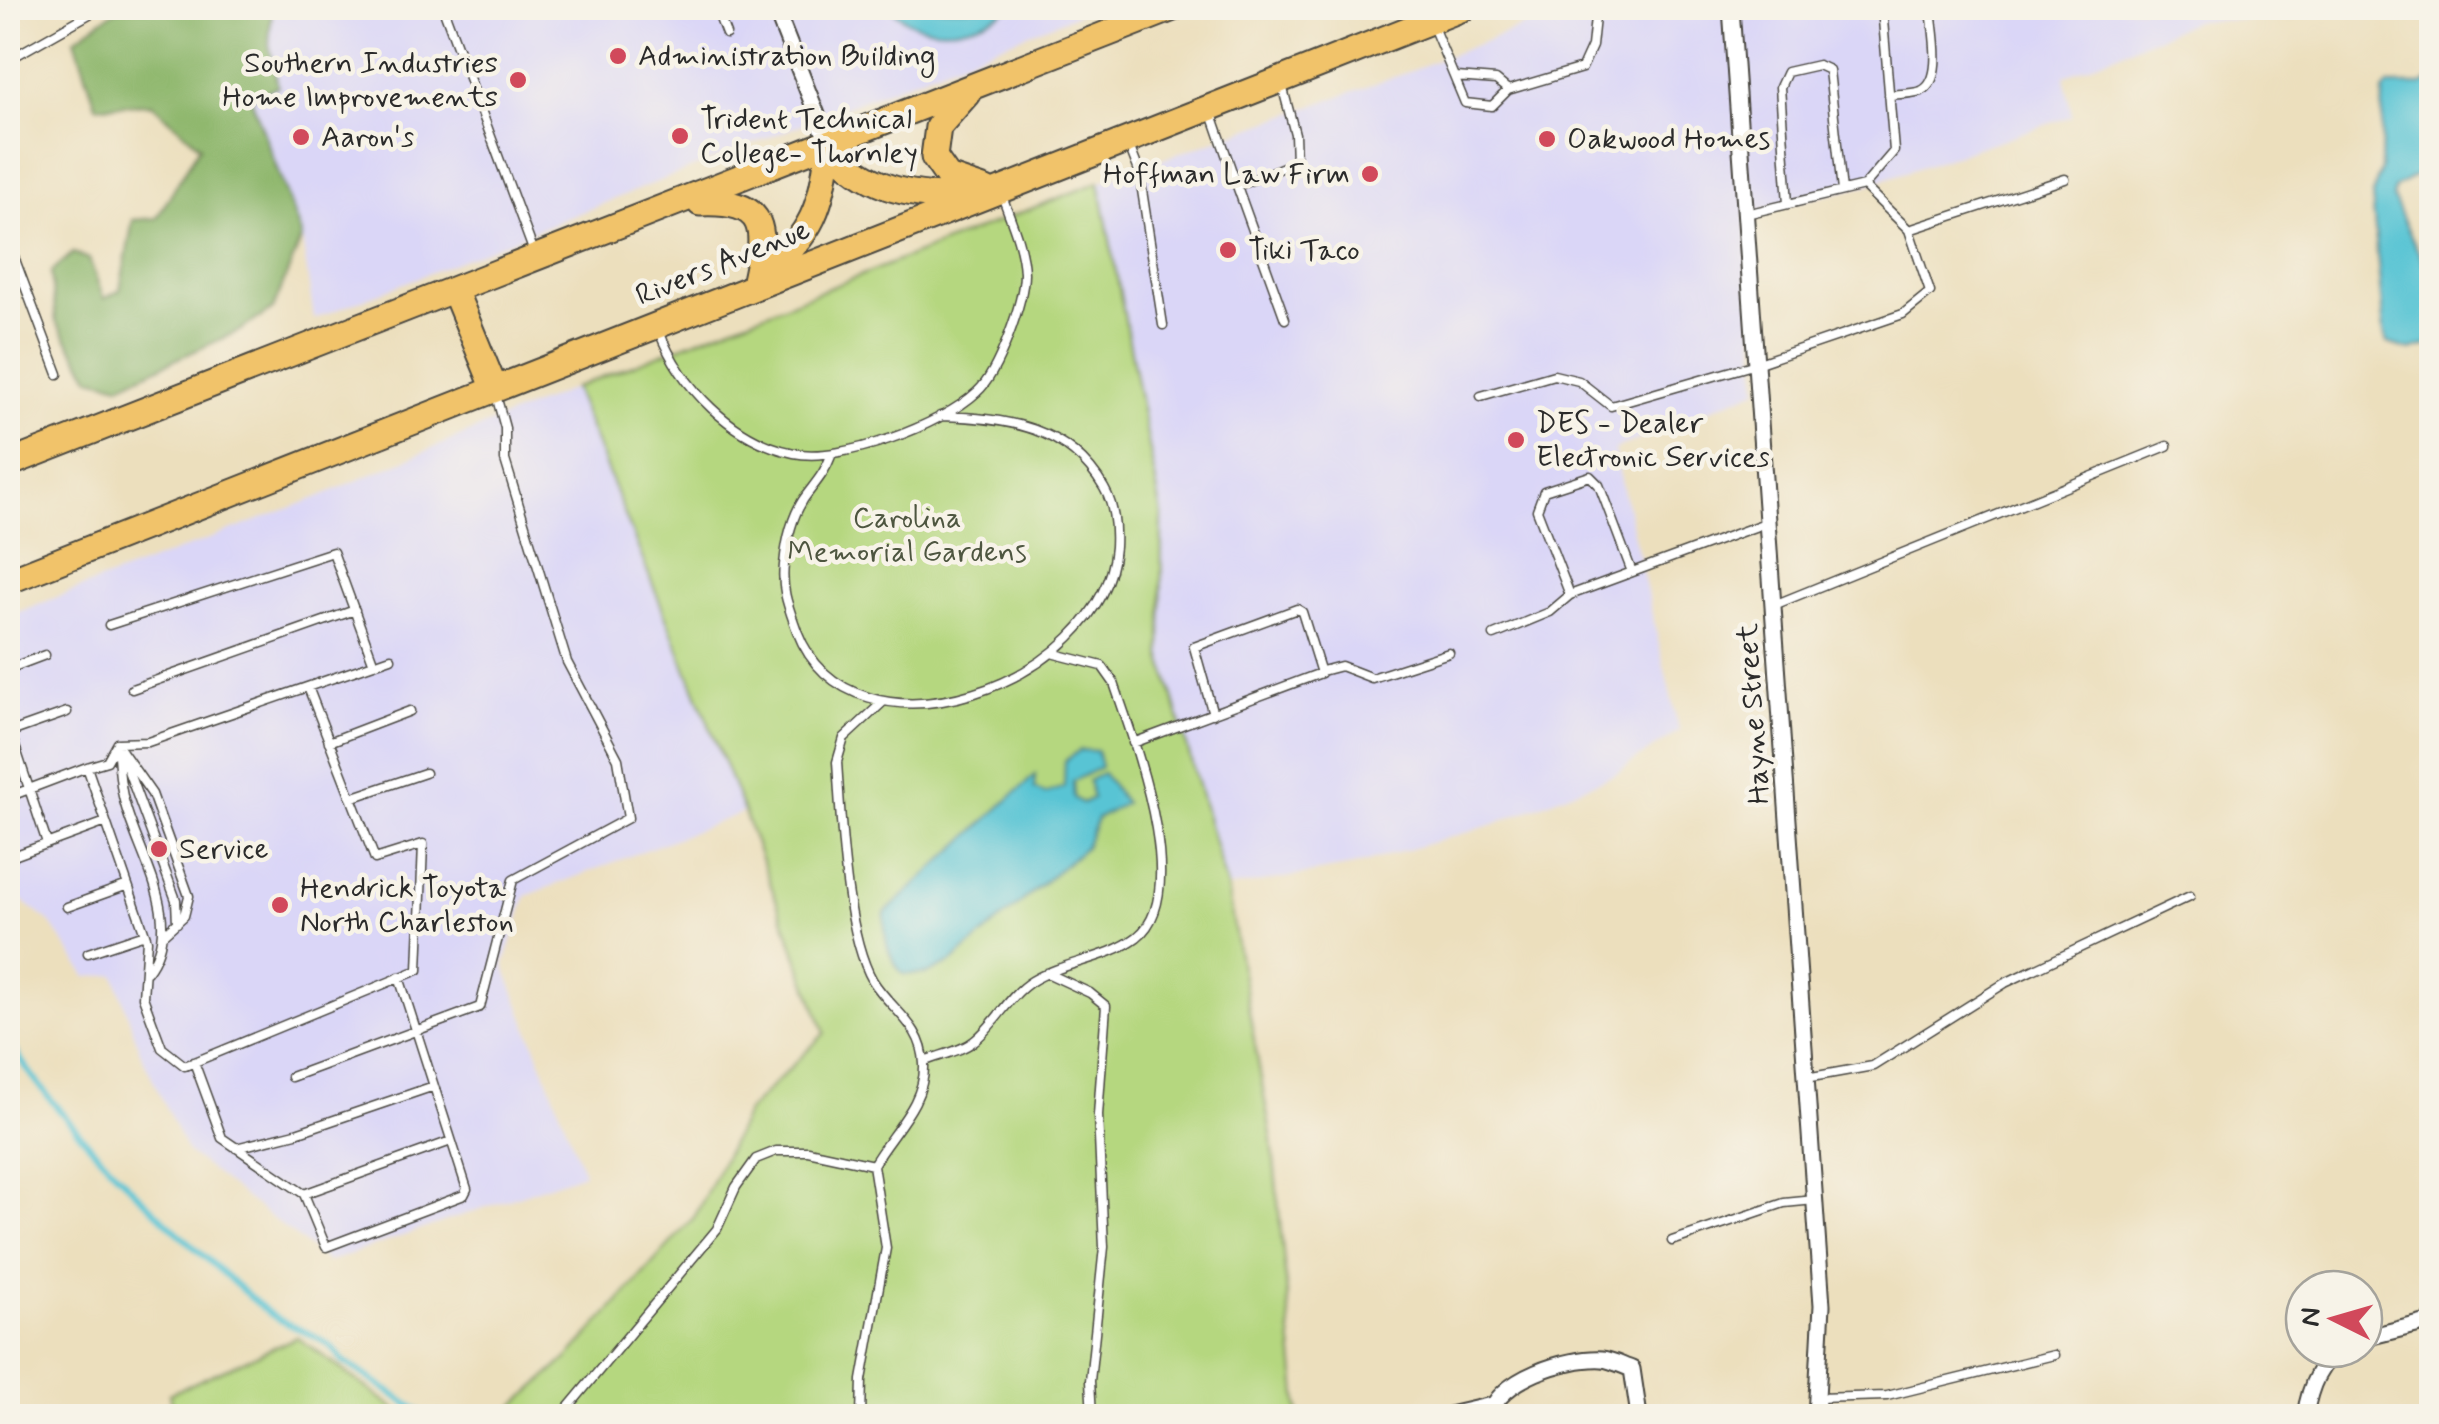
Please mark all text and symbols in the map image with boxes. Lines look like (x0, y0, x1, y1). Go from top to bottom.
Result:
place label: Administration Building (638, 37, 936, 78)
place label: Southern Industries Home Improvements (222, 44, 498, 117)
marker: Administration Building (607, 45, 629, 67)
marker: Southern Industries Home Improvements (507, 69, 529, 91)
place label: Trident Technical College- Thornley (700, 100, 918, 173)
place label: Aaron's (321, 118, 414, 157)
place label: Oakwood Homes (1567, 120, 1770, 159)
marker: Trident Technical College- Thornley (669, 125, 691, 147)
marker: Aaron's (290, 126, 312, 148)
marker: Oakwood Homes (1536, 128, 1558, 150)
place label: Hoffman Law Firm (1103, 155, 1350, 194)
marker: Hoffman Law Firm (1359, 163, 1381, 185)
street label: Rivers Avenue (630, 210, 816, 316)
place label: Tiki Taco (1248, 231, 1360, 270)
marker: Tiki Taco (1217, 239, 1239, 261)
place label: DES - Dealer Electronic Services (1536, 404, 1770, 477)
marker: DES - Dealer Electronic Services (1505, 429, 1527, 451)
park label: Carolina Memorial Gardens (787, 499, 1027, 572)
street label: Hayne Street (1728, 622, 1780, 806)
place label: Service (179, 830, 269, 869)
marker: Service (148, 838, 170, 860)
place label: Hendrick Toyota North Charleston (300, 869, 514, 942)
marker: Hendrick Toyota North Charleston (269, 894, 291, 916)
north arrow (2284, 1269, 2384, 1369)
text: N (2292, 1306, 2331, 1328)

